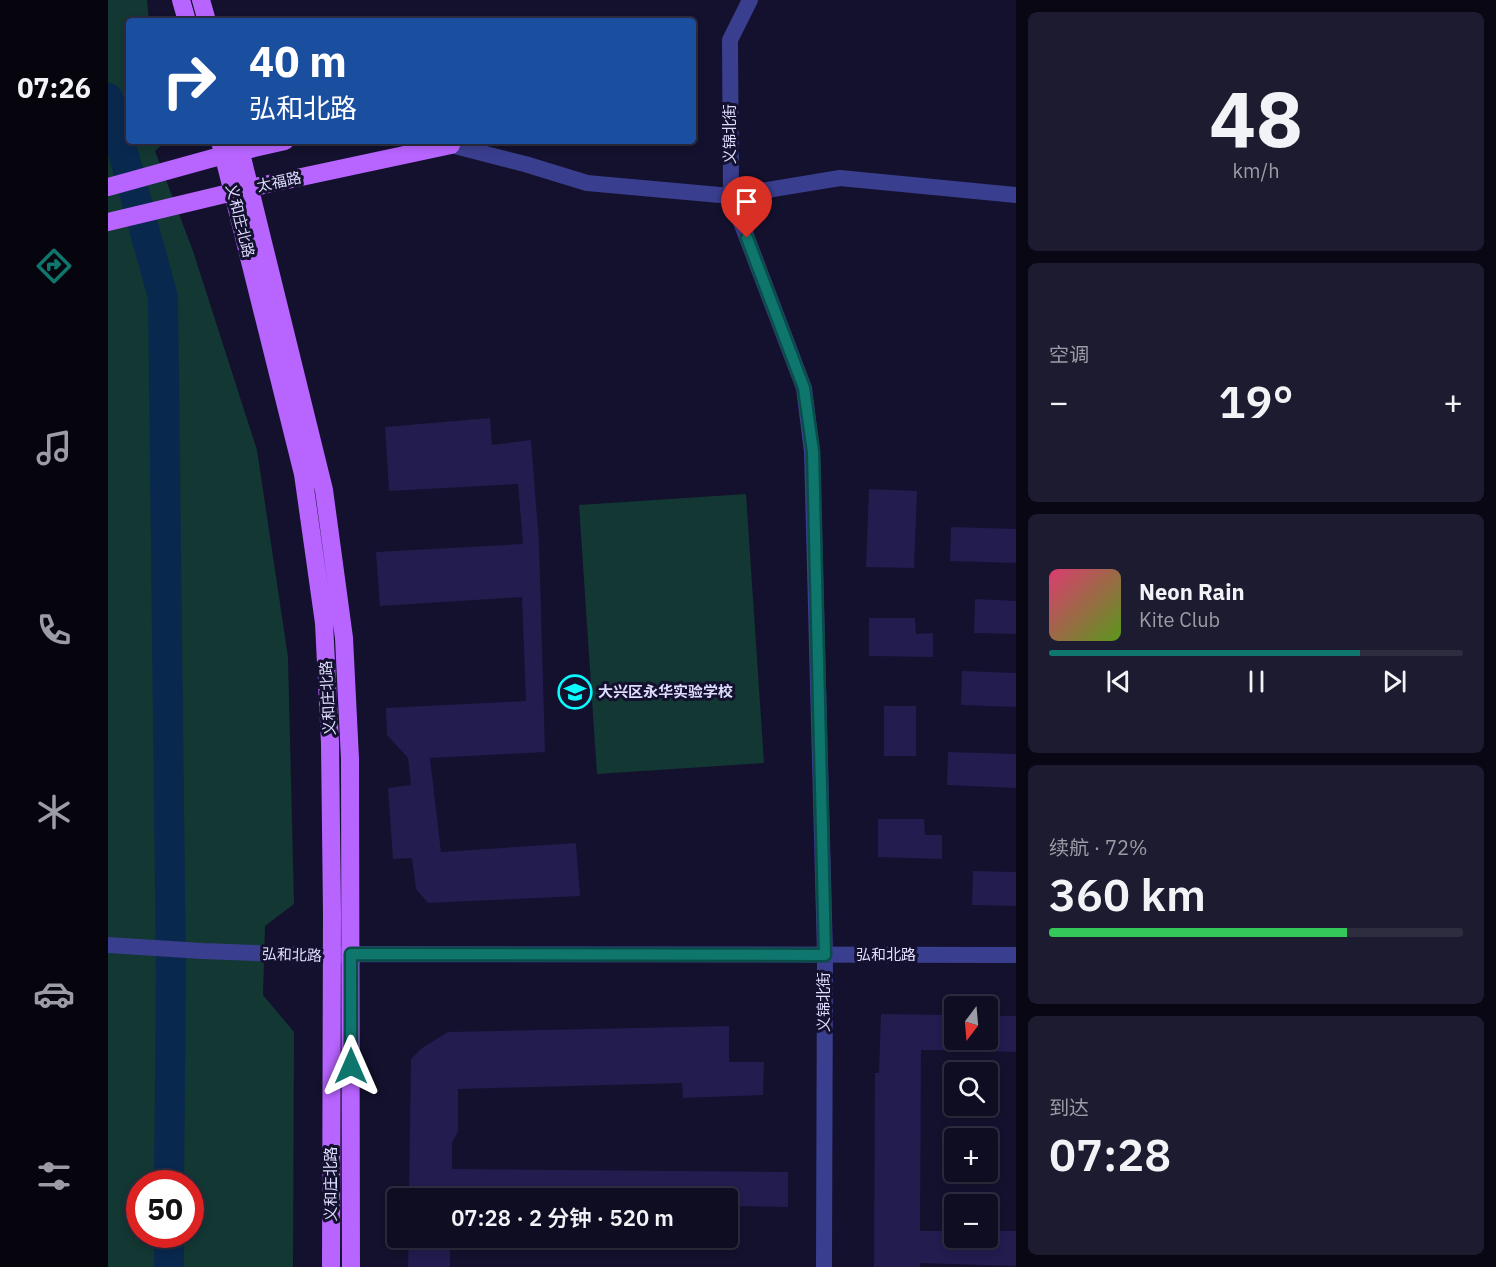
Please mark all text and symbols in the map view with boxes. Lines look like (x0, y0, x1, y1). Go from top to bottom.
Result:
text: 40 m (249, 34, 347, 89)
icon: right (150, 42, 228, 120)
text: 48 (1209, 67, 1303, 168)
text: 07:26 (17, 70, 91, 105)
text: 弘和北路 (249, 90, 357, 125)
street label: 义锦北街 (720, 104, 739, 164)
text: km/h (1232, 157, 1280, 184)
street label: 太福路 (255, 168, 303, 195)
pin (721, 176, 772, 238)
street label: 义和庄北路 (222, 182, 259, 260)
icon: arrive (730, 185, 763, 218)
icon: directions (33, 245, 75, 287)
text: 空调 (1049, 341, 1089, 368)
text: 19° (1218, 372, 1294, 430)
text: − (1049, 380, 1069, 423)
text: + (1443, 380, 1463, 423)
icon: music (33, 427, 75, 469)
text: Neon Rain (1139, 577, 1245, 606)
text: Kite Club (1139, 606, 1220, 633)
icon: phone (33, 609, 75, 651)
street label: 义和庄北路 (316, 660, 339, 736)
icon: previous (1102, 665, 1135, 698)
icon: pause (1240, 665, 1273, 698)
icon: next (1378, 665, 1411, 698)
school or university icon: 大兴区永华实验学校 (557, 674, 593, 710)
place label: 大兴区永华实验学校 (598, 682, 733, 701)
icon: climate (33, 791, 75, 833)
text: 续航 · 72% (1049, 834, 1148, 861)
text: 360 km (1049, 865, 1206, 923)
street label: 弘和北路 (262, 944, 322, 965)
street label: 弘和北路 (856, 945, 916, 964)
street label: 义锦北街 (814, 972, 833, 1032)
icon: car (33, 973, 75, 1015)
north arrow (944, 996, 998, 1050)
map controls (944, 996, 998, 1248)
position arrow (319, 1034, 383, 1098)
button: search (944, 1062, 998, 1116)
text: 到达 (1049, 1094, 1089, 1121)
text: 07:28 (1049, 1125, 1171, 1183)
button: + (944, 1128, 998, 1182)
street label: 义和庄北路 (321, 1146, 340, 1222)
icon: filters (33, 1155, 75, 1197)
speed limit sign: 50 (126, 1170, 204, 1248)
button: − (944, 1194, 998, 1248)
text: 07:28 · 2 分钟 · 520 m (451, 1203, 674, 1232)

